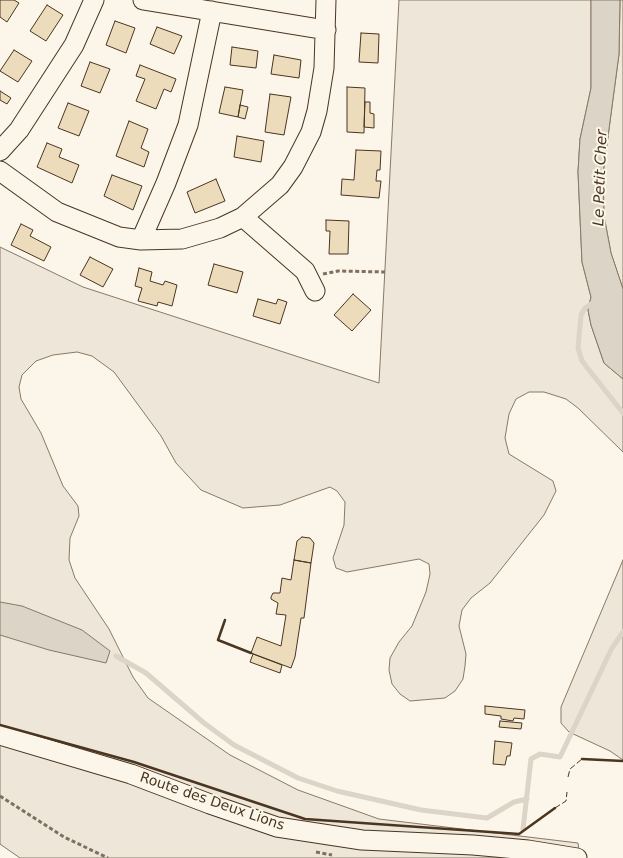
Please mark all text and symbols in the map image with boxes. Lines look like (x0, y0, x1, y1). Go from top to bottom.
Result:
water label: Le Petit Cher (590, 129, 612, 227)
street label: Route des Deux Lions (138, 769, 286, 835)

